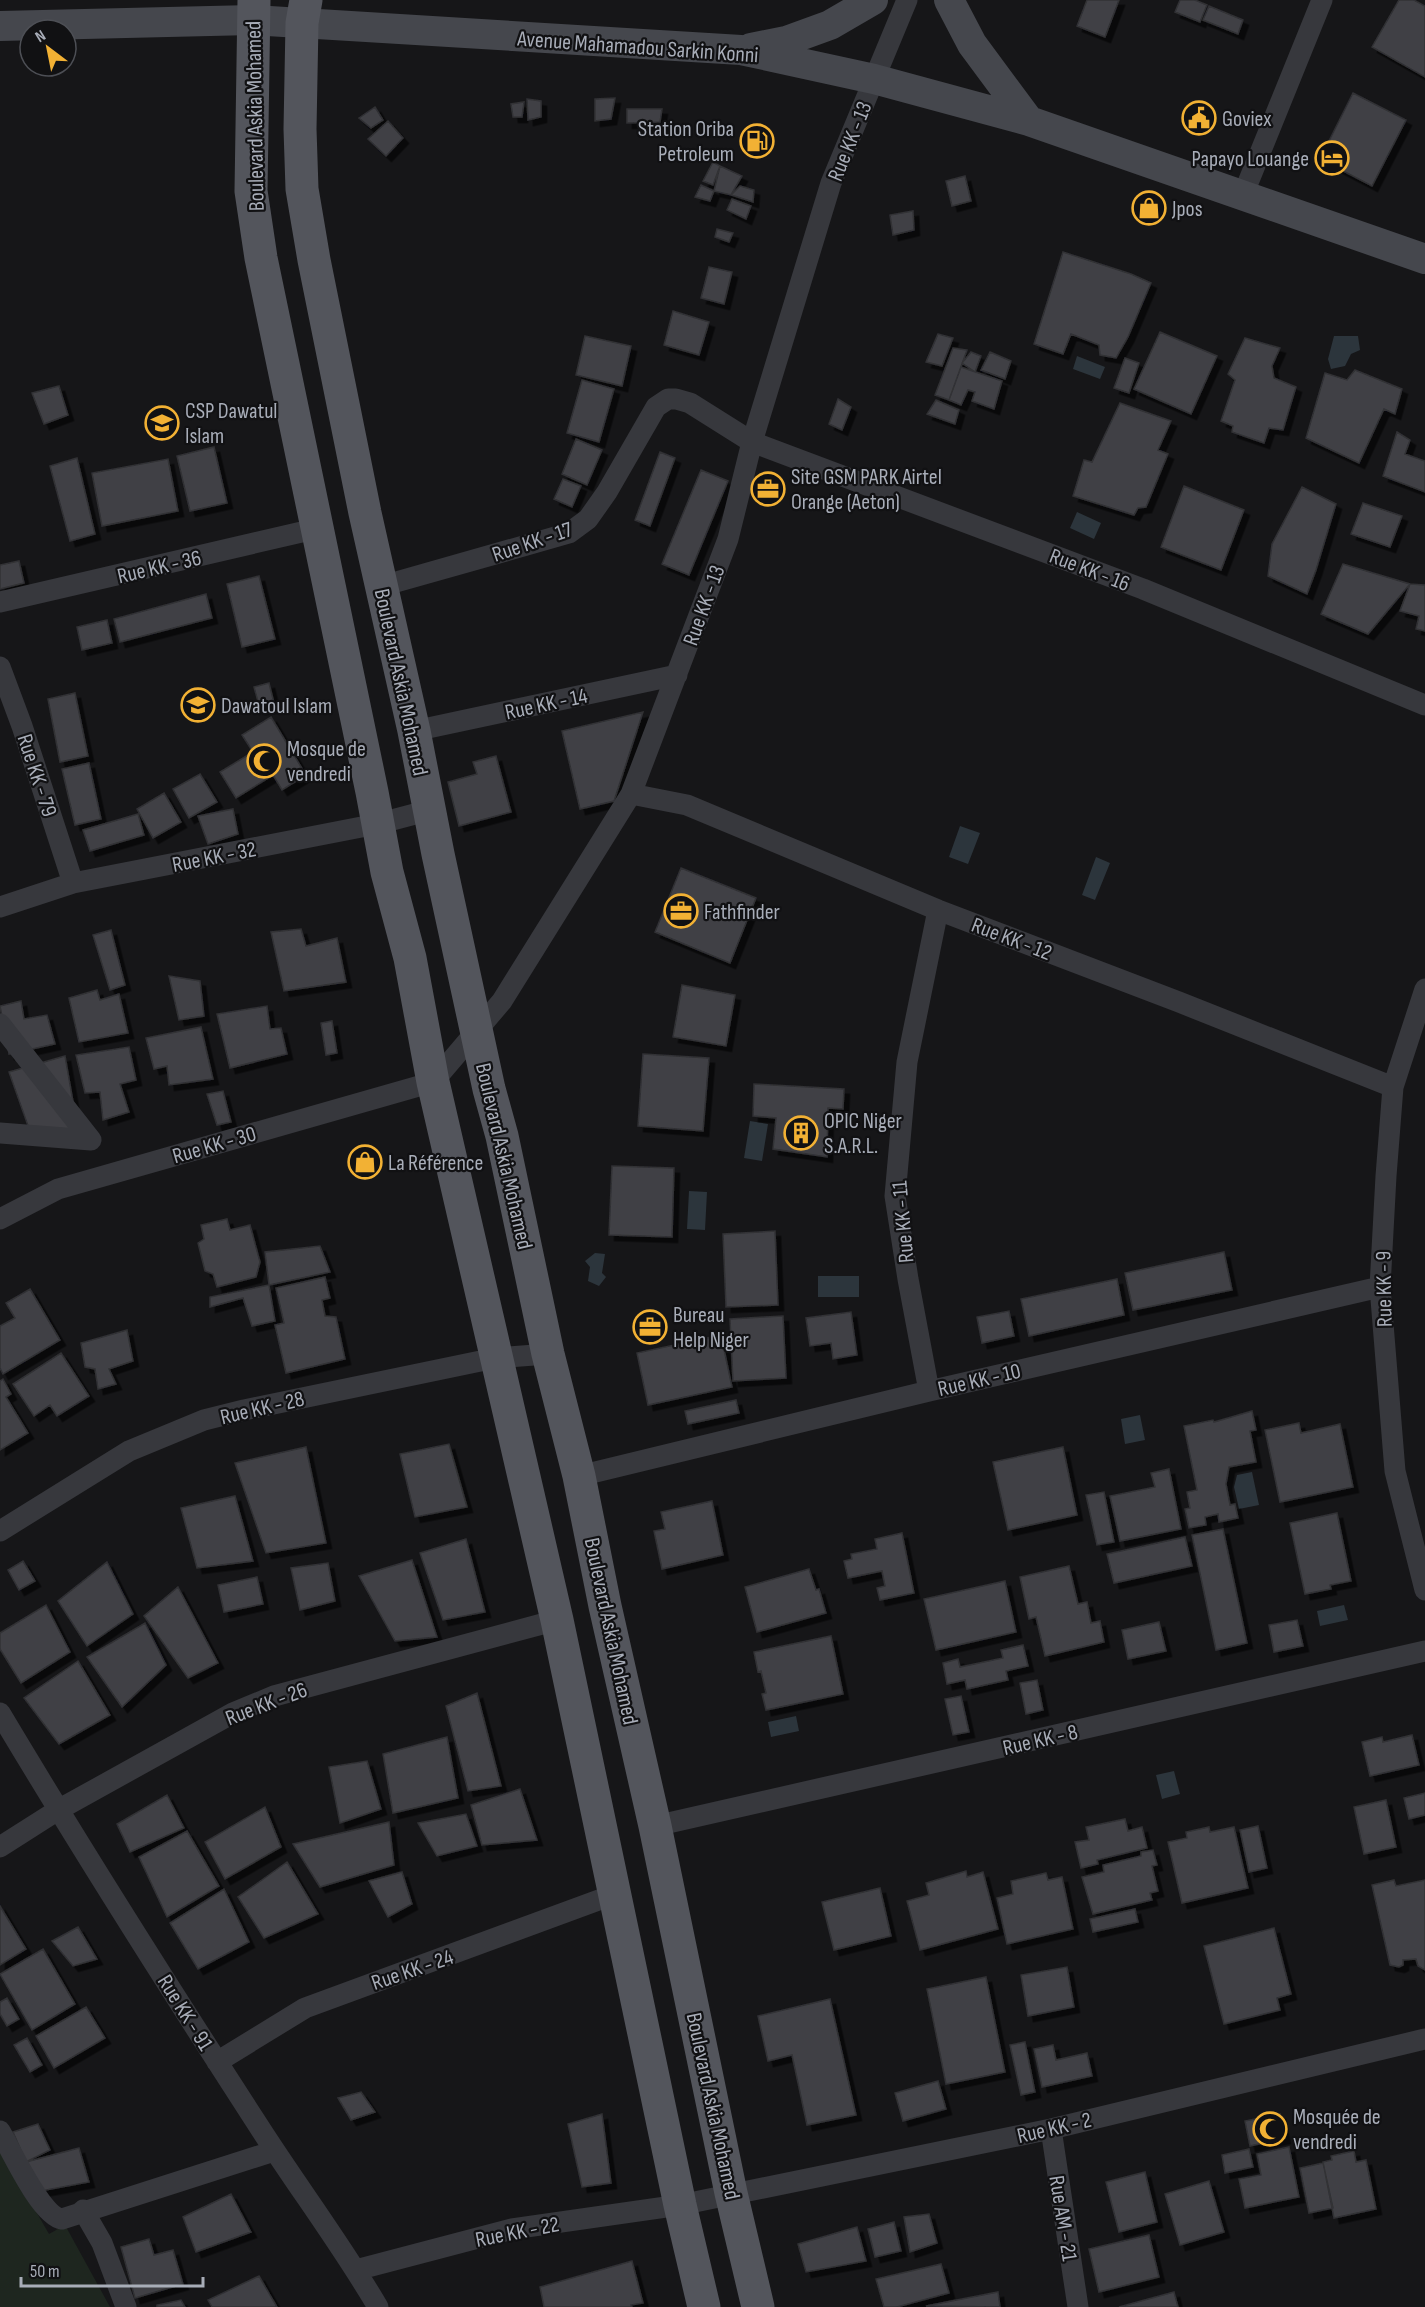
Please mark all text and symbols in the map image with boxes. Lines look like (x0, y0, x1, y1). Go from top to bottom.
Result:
north arrow (18, 18, 78, 78)
street label: Boulevard Askia Mohamed (240, 21, 271, 211)
text: N (32, 26, 50, 47)
street label: Avenue Mahamadou Sarkin Konni (515, 26, 759, 69)
street label: Rue KK - 13 (822, 98, 879, 185)
public building icon: Goviex (1181, 100, 1217, 136)
place label: Goviex (1222, 106, 1272, 133)
place label: Station Oriba Petroleum (638, 116, 734, 168)
fuel station icon: Station Oriba Petroleum (739, 123, 775, 159)
hotel icon: Papayo Louange (1314, 140, 1350, 176)
place label: Papayo Louange (1192, 146, 1309, 173)
shop icon: Jpos (1131, 190, 1167, 226)
place label: Jpos (1171, 196, 1203, 223)
place label: CSP Dawatul Islam (185, 398, 277, 450)
school or university icon: CSP Dawatul Islam (144, 405, 180, 441)
place label: Site GSM PARK Airtel Orange (Aeton) (791, 464, 942, 516)
office icon: Site GSM PARK Airtel Orange (Aeton) (750, 471, 786, 507)
street label: Rue KK - 17 (489, 516, 576, 569)
street label: Rue KK - 16 (1045, 543, 1134, 598)
street label: Rue KK - 36 (115, 545, 204, 590)
street label: Rue KK - 13 (677, 562, 731, 649)
street label: Boulevard Askia Mohamed (368, 586, 434, 778)
street label: Rue KK - 14 (503, 683, 590, 726)
school or university icon: Dawatoul Islam (180, 687, 216, 723)
place label: Dawatoul Islam (221, 693, 332, 720)
street label: Rue KK - 79 (11, 731, 63, 820)
place label: Mosque de vendredi (287, 736, 366, 788)
mosque icon: Mosque de vendredi (246, 743, 282, 779)
street label: Rue KK - 32 (170, 836, 259, 879)
office icon: Fathfinder (663, 893, 699, 929)
place label: Fathfinder (704, 899, 780, 926)
street label: Rue KK - 12 (968, 912, 1055, 967)
street label: Boulevard Askia Mohamed (469, 1061, 538, 1252)
place label: OPIC Niger S.A.R.L. (824, 1108, 902, 1160)
building icon: OPIC Niger S.A.R.L. (783, 1115, 819, 1151)
street label: Rue KK - 30 (170, 1121, 259, 1170)
shop icon: La Référence (347, 1144, 383, 1180)
place label: La Référence (388, 1150, 483, 1177)
street label: Rue KK - 11 (886, 1180, 921, 1264)
street label: Rue KK - 9 (1370, 1251, 1399, 1327)
place label: Bureau Help Niger (673, 1302, 749, 1354)
office icon: Bureau Help Niger (632, 1309, 668, 1345)
street label: Rue KK - 10 (935, 1358, 1023, 1403)
street label: Rue KK - 28 (218, 1386, 307, 1431)
street label: Boulevard Askia Mohamed (578, 1535, 644, 1727)
street label: Rue KK - 26 (222, 1676, 311, 1732)
street label: Rue KK - 8 (1000, 1719, 1081, 1762)
street label: Rue KK - 24 (368, 1944, 457, 1997)
street label: Rue KK - 91 (151, 1970, 219, 2056)
street label: Boulevard Askia Mohamed (680, 2010, 746, 2202)
place label: Mosquée de vendredi (1293, 2104, 1381, 2156)
street label: Rue KK - 2 (1014, 2107, 1094, 2150)
mosque icon: Mosquée de vendredi (1252, 2111, 1288, 2147)
street label: Rue AM - 21 (1042, 2174, 1083, 2263)
street label: Rue KK - 22 (473, 2211, 561, 2254)
scale bar (21, 2250, 202, 2288)
text: 50 m (30, 2261, 60, 2282)

